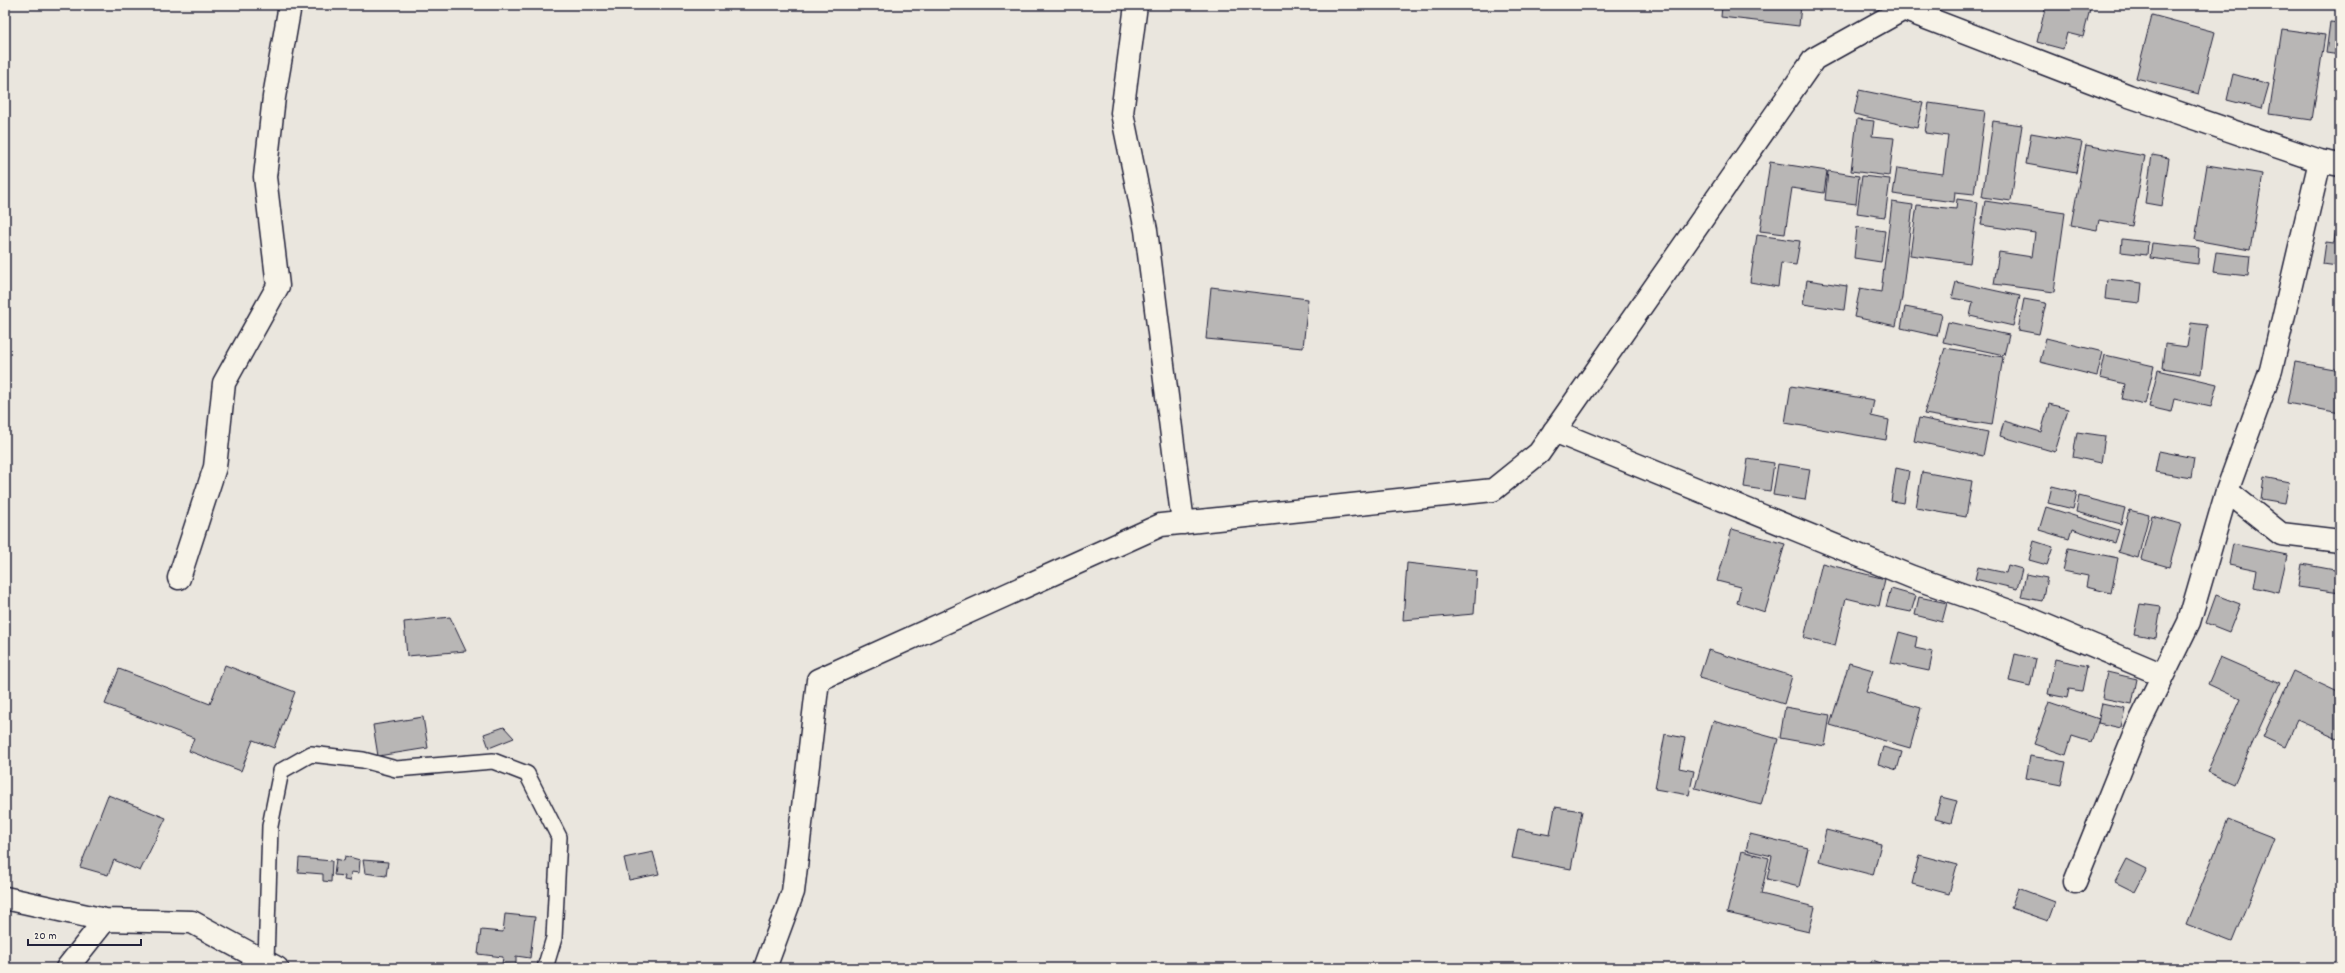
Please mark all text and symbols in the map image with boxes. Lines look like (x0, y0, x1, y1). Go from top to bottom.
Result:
scale bar (28, 921, 141, 947)
text: 20 m (34, 928, 57, 945)

